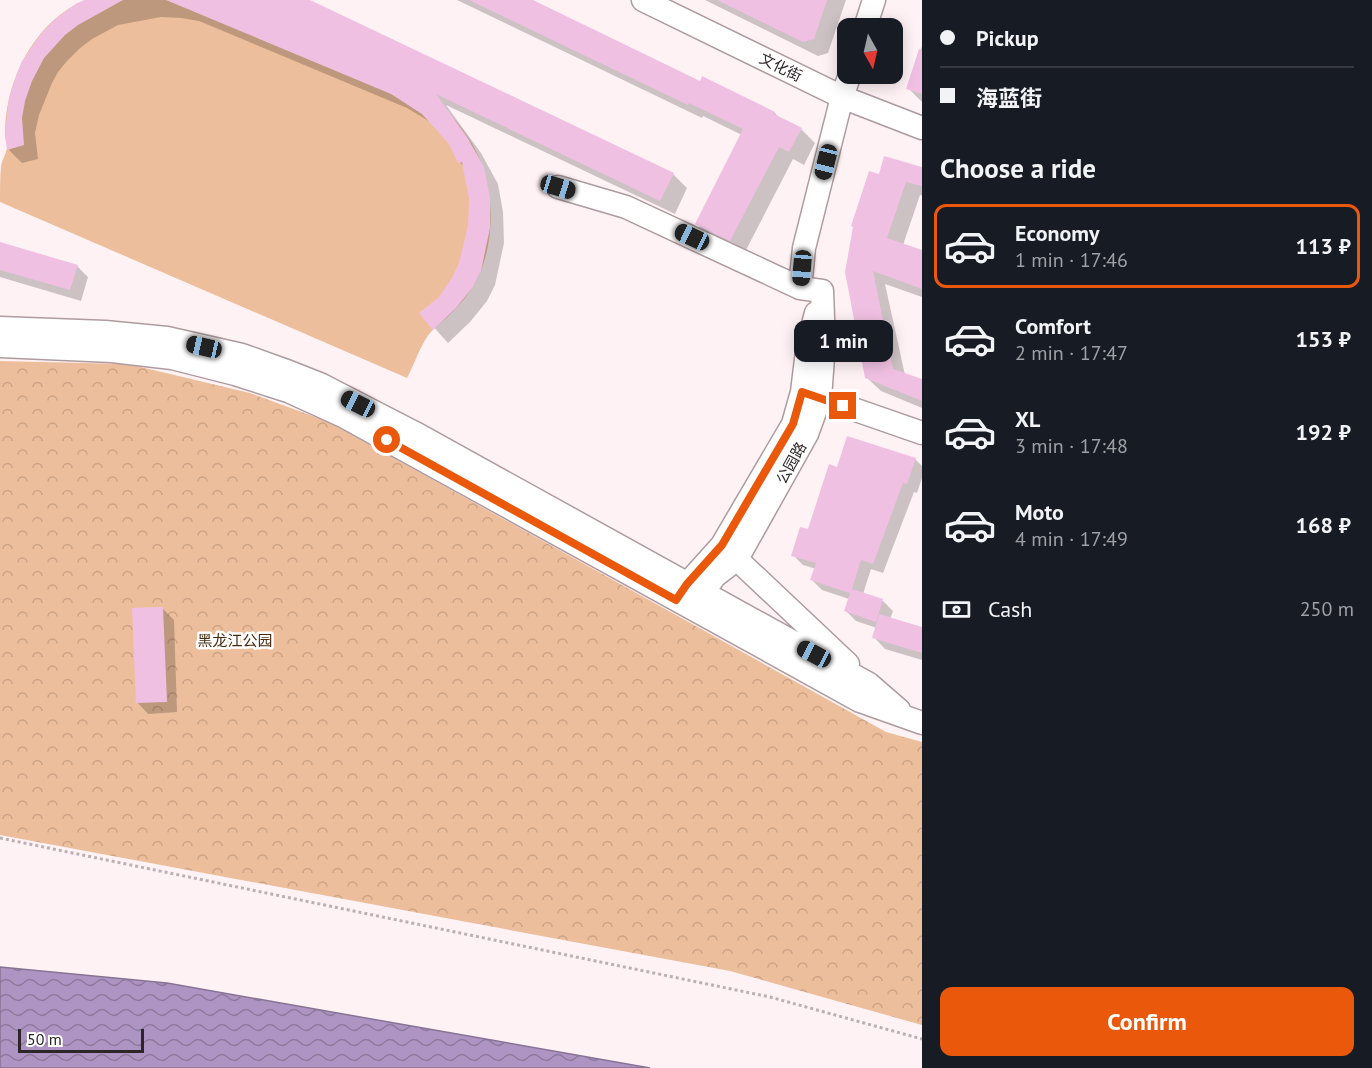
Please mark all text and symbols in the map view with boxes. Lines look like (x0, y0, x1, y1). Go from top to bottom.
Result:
north arrow (837, 18, 903, 84)
map controls (837, 18, 903, 84)
text: Pickup (976, 24, 1039, 52)
street label: 文化街 (757, 49, 805, 85)
text: 海蓝街 (976, 84, 1042, 112)
car (813, 142, 839, 182)
text: Choose a ride (940, 151, 1096, 185)
car (538, 173, 578, 201)
icon: car (943, 219, 997, 273)
text: Economy (1015, 219, 1099, 247)
car (672, 221, 712, 253)
text: 113 ₽ (1296, 232, 1351, 260)
text: 1 min · 17:46 (1015, 247, 1128, 273)
car (791, 249, 813, 287)
icon: car (943, 312, 997, 366)
text: Comfort (1015, 312, 1091, 340)
callout: 1 min (794, 319, 892, 361)
text: 153 ₽ (1296, 325, 1351, 353)
text: 1 min (819, 328, 868, 354)
car (184, 334, 224, 360)
text: 2 min · 17:47 (1015, 340, 1128, 366)
car (338, 388, 378, 420)
route end (829, 392, 856, 419)
icon: car (943, 405, 997, 459)
text: XL (1015, 405, 1040, 433)
text: 192 ₽ (1296, 418, 1351, 446)
route start (373, 426, 400, 453)
text: 3 min · 17:48 (1015, 433, 1128, 459)
street label: 公园路 (772, 439, 810, 487)
icon: car (943, 498, 997, 552)
text: Moto (1015, 498, 1064, 526)
text: 168 ₽ (1296, 511, 1351, 539)
text: 4 min · 17:49 (1015, 526, 1128, 552)
icon: cash (940, 593, 973, 626)
text: Cash (988, 595, 1032, 623)
text: 250 m (1300, 596, 1354, 622)
park label: 黑龙江公园 (197, 631, 273, 650)
car (794, 638, 834, 670)
button: Confirm (940, 987, 1354, 1056)
scale bar (18, 1026, 144, 1054)
text: 50 m (27, 1029, 62, 1049)

